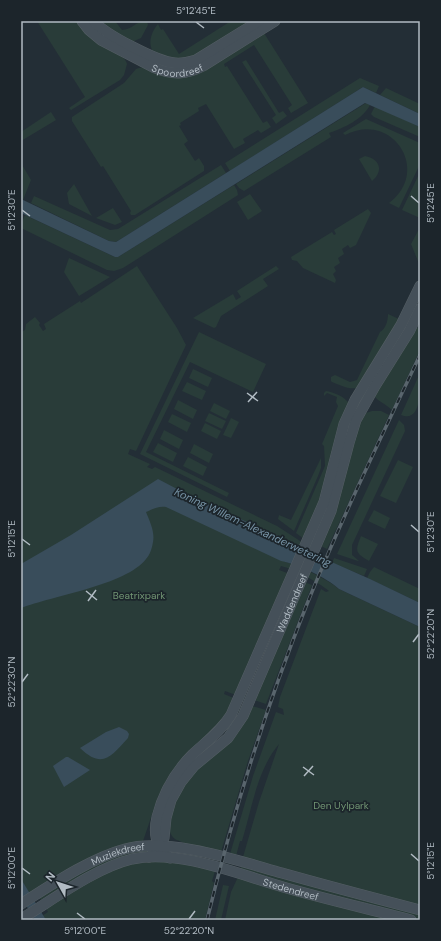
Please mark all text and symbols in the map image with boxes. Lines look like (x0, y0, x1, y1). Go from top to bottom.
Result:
text: 5°12'45"E (176, 4, 216, 17)
street label: Spoordreef (150, 60, 206, 80)
text: 5°12'45"E (424, 183, 437, 223)
text: 5°12'30"E (5, 189, 18, 231)
water label: Koning Willem-Alexanderwetering (172, 484, 334, 570)
text: 5°12'30"E (424, 511, 437, 553)
text: 5°12'15"E (5, 520, 18, 558)
street label: Waddendreef (273, 571, 310, 635)
park label: Beatrixpark (113, 589, 165, 602)
text: 52°22'20"N (424, 609, 437, 659)
text: 52°22'30"N (5, 657, 18, 707)
park label: Den Uylpark (313, 799, 369, 812)
street label: Muziekdreef (89, 839, 146, 868)
text: 5°12'15"E (424, 842, 437, 880)
text: 5°12'00"E (5, 847, 18, 889)
north arrow (38, 863, 78, 903)
text: N (42, 869, 58, 884)
street label: Stedendreef (261, 875, 321, 903)
text: 5°12'00"E (64, 924, 106, 937)
text: 52°22'20"N (164, 924, 214, 937)

